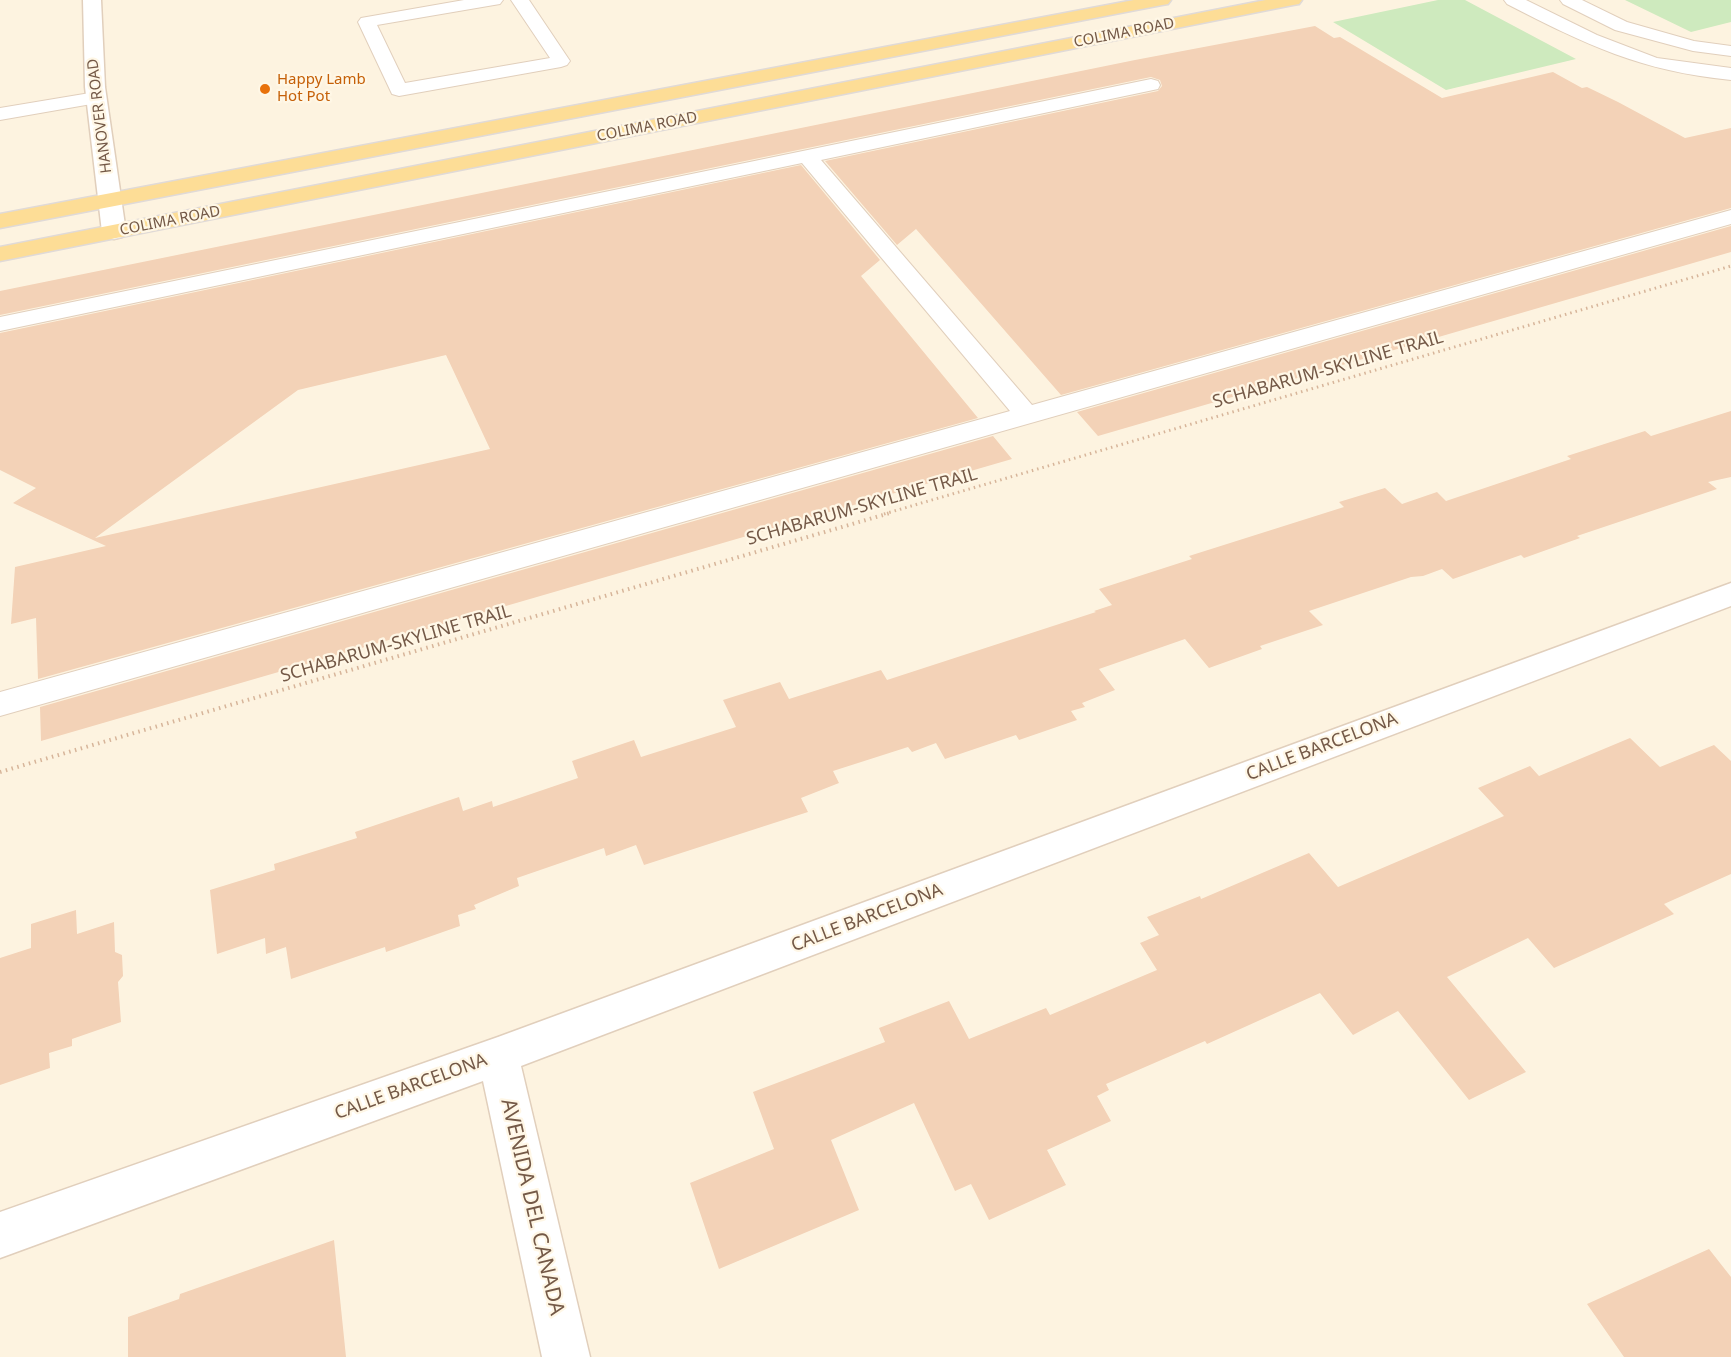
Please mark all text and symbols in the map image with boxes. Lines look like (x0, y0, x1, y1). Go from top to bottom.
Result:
street label: COLIMA ROAD (1072, 14, 1176, 52)
street label: HANOVER ROAD (84, 58, 116, 174)
place label: Happy Lamb Hot Pot (277, 71, 366, 106)
marker: Happy Lamb Hot Pot (258, 82, 272, 96)
street label: COLIMA ROAD (595, 108, 699, 146)
street label: COLIMA ROAD (118, 202, 222, 240)
street label: SCHABARUM-SKYLINE TRAIL (1210, 327, 1446, 413)
street label: SCHABARUM-SKYLINE TRAIL (744, 464, 980, 550)
street label: SCHABARUM-SKYLINE TRAIL (278, 601, 514, 687)
street label: CALLE BARCELONA (1243, 708, 1401, 786)
street label: CALLE BARCELONA (788, 879, 946, 957)
street label: CALLE BARCELONA (332, 1049, 490, 1125)
street label: AVENIDA DEL CANADA (495, 1096, 569, 1318)

